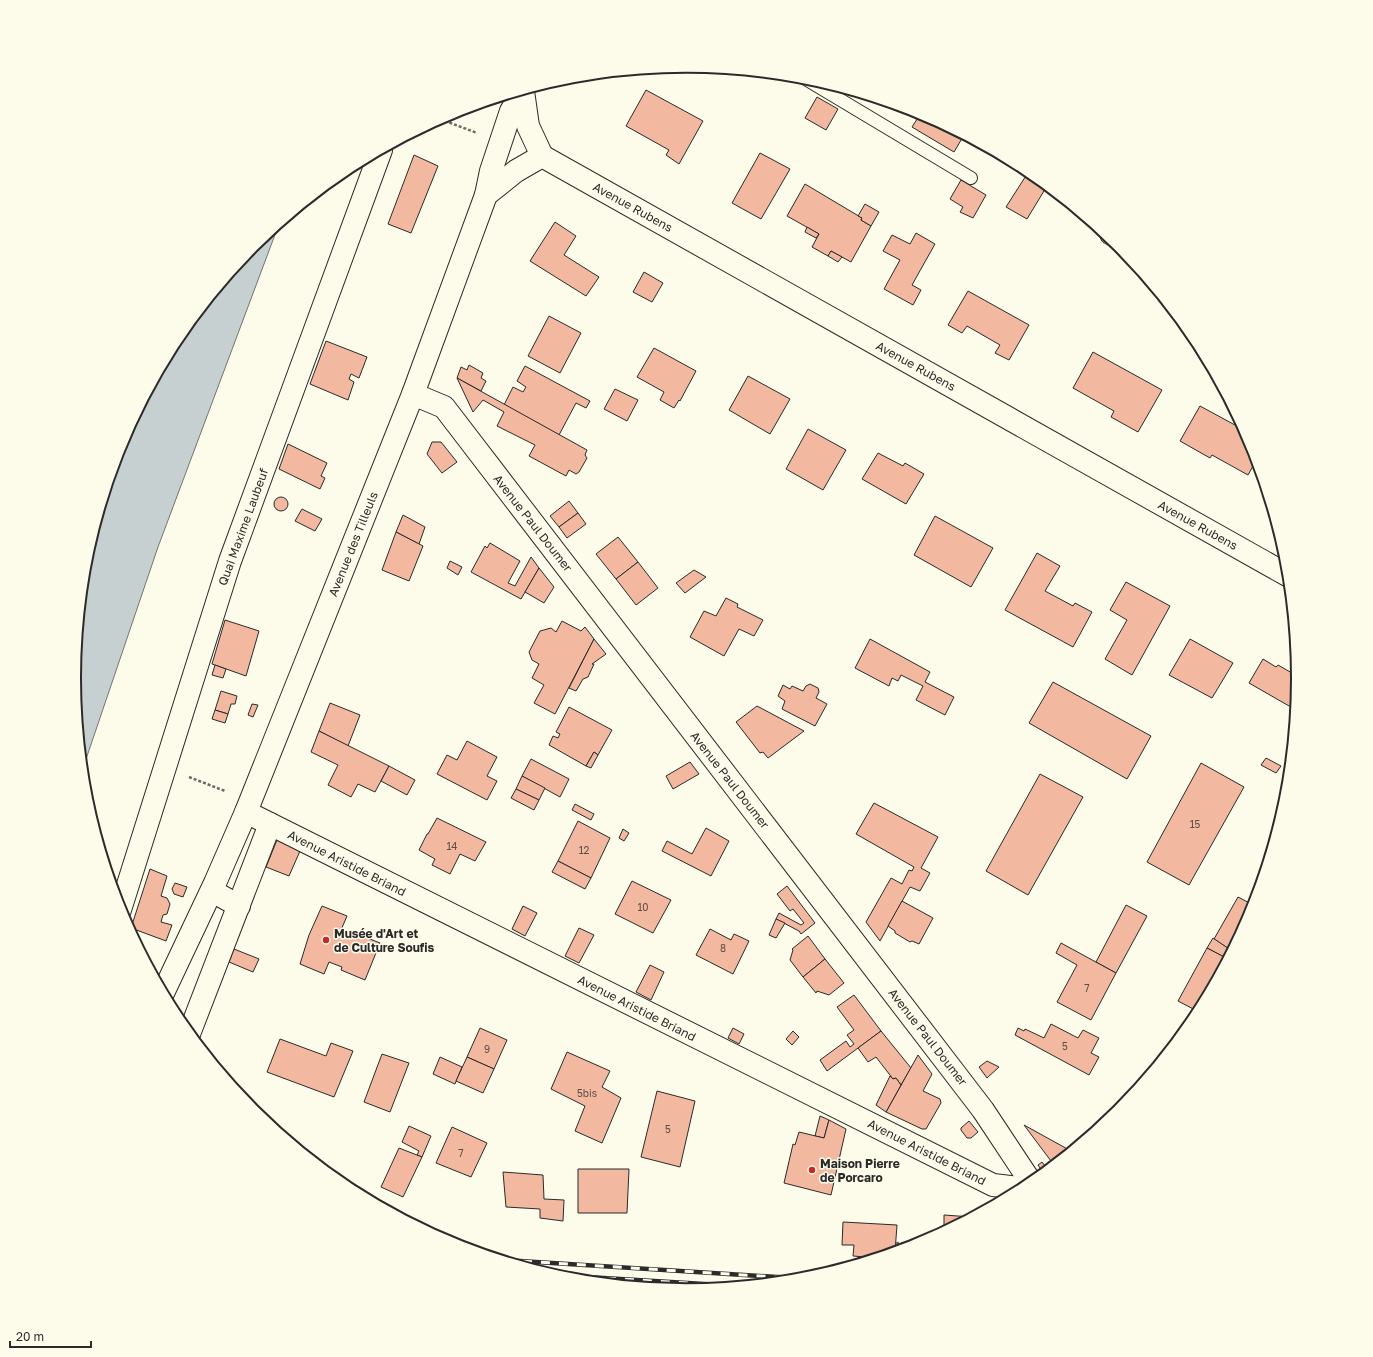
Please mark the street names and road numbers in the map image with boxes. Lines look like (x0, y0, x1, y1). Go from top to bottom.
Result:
street label: Avenue Rubens (591, 179, 675, 235)
street label: Avenue Rubens (874, 338, 958, 394)
street label: Quai Maxime Laubeuf (215, 466, 271, 588)
street label: Avenue Paul Doumer (490, 471, 576, 575)
street label: Avenue des Tilleuls (325, 489, 381, 599)
street label: Avenue Rubens (1156, 497, 1240, 553)
street label: Avenue Paul Doumer (687, 728, 773, 832)
street label: Avenue Aristide Briand (285, 827, 409, 899)
street label: Avenue Aristide Briand (575, 972, 699, 1044)
street label: Avenue Paul Doumer (885, 985, 971, 1089)
street label: Avenue Aristide Briand (865, 1116, 989, 1188)

